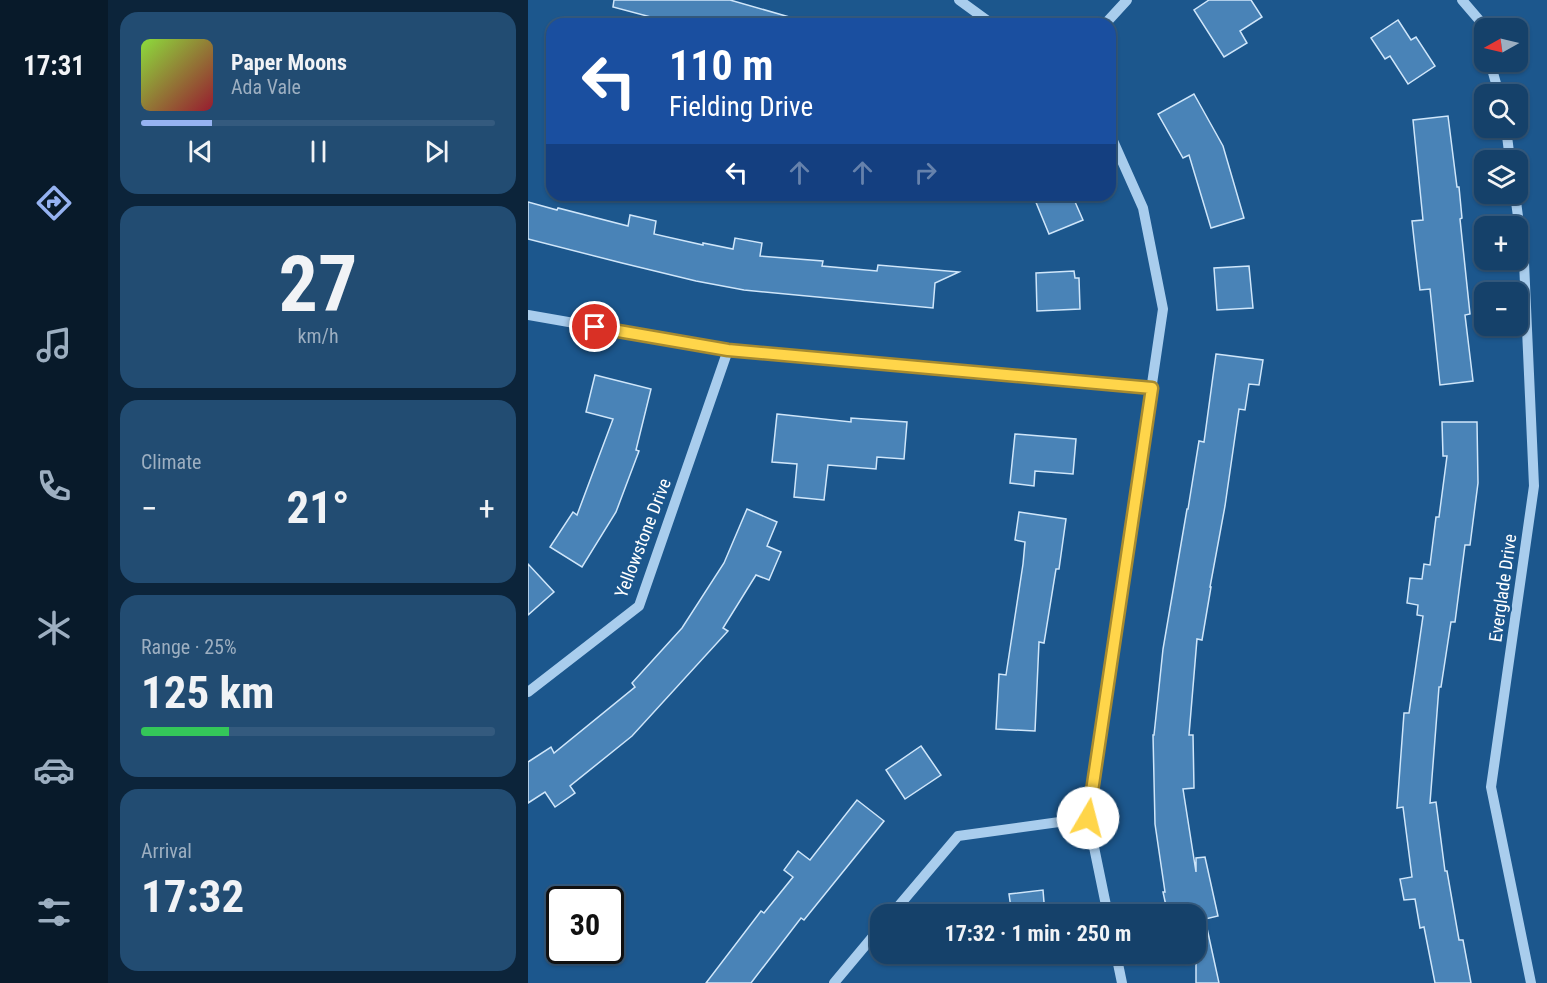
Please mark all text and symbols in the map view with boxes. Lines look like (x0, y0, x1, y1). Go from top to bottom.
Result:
north arrow (1474, 18, 1528, 72)
map controls (1474, 18, 1528, 336)
text: 110 m (669, 41, 774, 90)
icon: left (570, 42, 648, 120)
text: 17:31 (23, 50, 85, 82)
text: Paper Moons (231, 50, 347, 75)
text: Ada Vale (231, 75, 301, 99)
button: search (1474, 84, 1528, 138)
text: Fielding Drive (669, 91, 813, 123)
icon: previous (184, 135, 217, 168)
icon: pause (302, 135, 335, 168)
icon: next (420, 135, 453, 168)
button: layers (1474, 150, 1528, 204)
icon: left (720, 156, 753, 189)
icon: ahead (783, 156, 816, 189)
icon: ahead (846, 156, 879, 189)
icon: right (909, 156, 942, 189)
icon: directions (33, 182, 75, 224)
button: + (1474, 216, 1528, 270)
text: 27 (279, 239, 357, 330)
button: − (1474, 282, 1528, 336)
pin (569, 301, 620, 352)
icon: arrive (578, 310, 611, 343)
icon: music (33, 324, 75, 366)
text: km/h (297, 324, 339, 348)
text: Climate (141, 450, 201, 474)
icon: phone (33, 465, 75, 507)
street label: Yellowstone Drive (610, 475, 675, 600)
text: 21° (287, 481, 350, 534)
text: − (141, 489, 158, 528)
text: + (479, 489, 495, 528)
street label: Everglade Drive (1485, 532, 1520, 643)
icon: climate (33, 607, 75, 649)
text: Range · 25% (141, 635, 237, 659)
text: 125 km (141, 666, 274, 719)
icon: car (33, 749, 75, 791)
position arrow (1056, 786, 1120, 850)
text: Arrival (141, 839, 192, 863)
text: 17:32 (141, 870, 244, 923)
speed limit sign: 30 (546, 886, 624, 964)
icon: filters (33, 891, 75, 933)
text: 17:32 · 1 min · 250 m (945, 921, 1131, 946)

